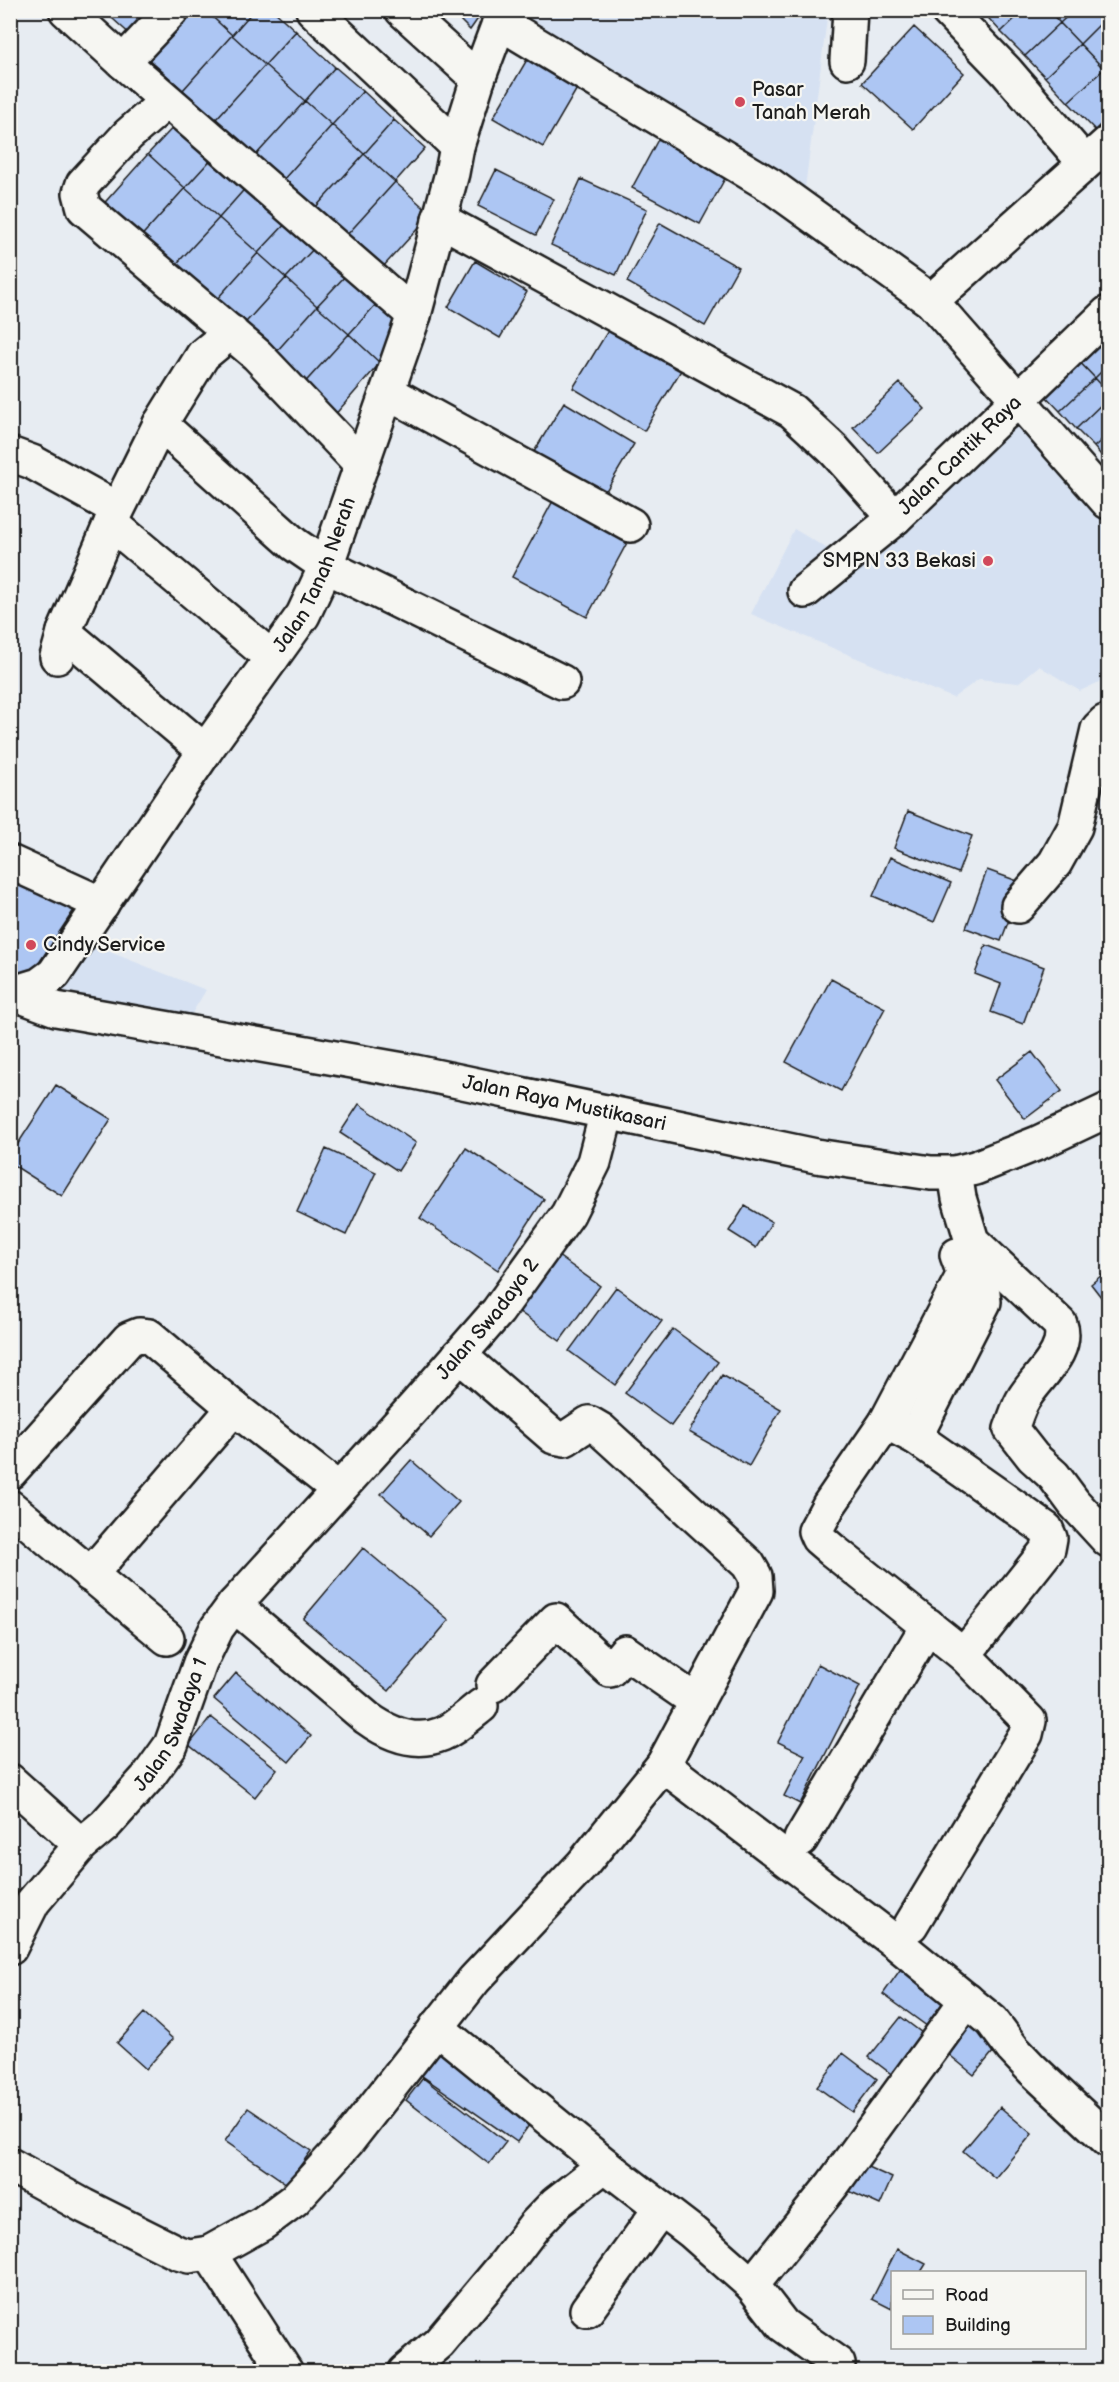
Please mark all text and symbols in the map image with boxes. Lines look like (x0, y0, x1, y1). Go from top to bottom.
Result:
place label: Pasar Tanah Merah (752, 78, 871, 125)
marker: Pasar Tanah Merah (733, 95, 747, 109)
street label: Jalan Cantik Raya (893, 391, 1027, 520)
street label: Jalan Tanah Nerah (268, 494, 361, 657)
place label: SMPN 33 Bekasi (823, 549, 976, 573)
marker: SMPN 33 Bekasi (981, 554, 995, 568)
place label: Cindy Service (43, 933, 165, 957)
marker: Cindy Service (24, 938, 38, 952)
street label: Jalan Raya Mustikasari (460, 1070, 668, 1136)
street label: Jalan Swadaya 2 (431, 1253, 544, 1385)
street label: Jalan Swadaya 1 (129, 1654, 212, 1797)
legend (891, 2271, 1086, 2349)
text: Road (945, 2285, 989, 2306)
text: Building (945, 2315, 1011, 2336)

